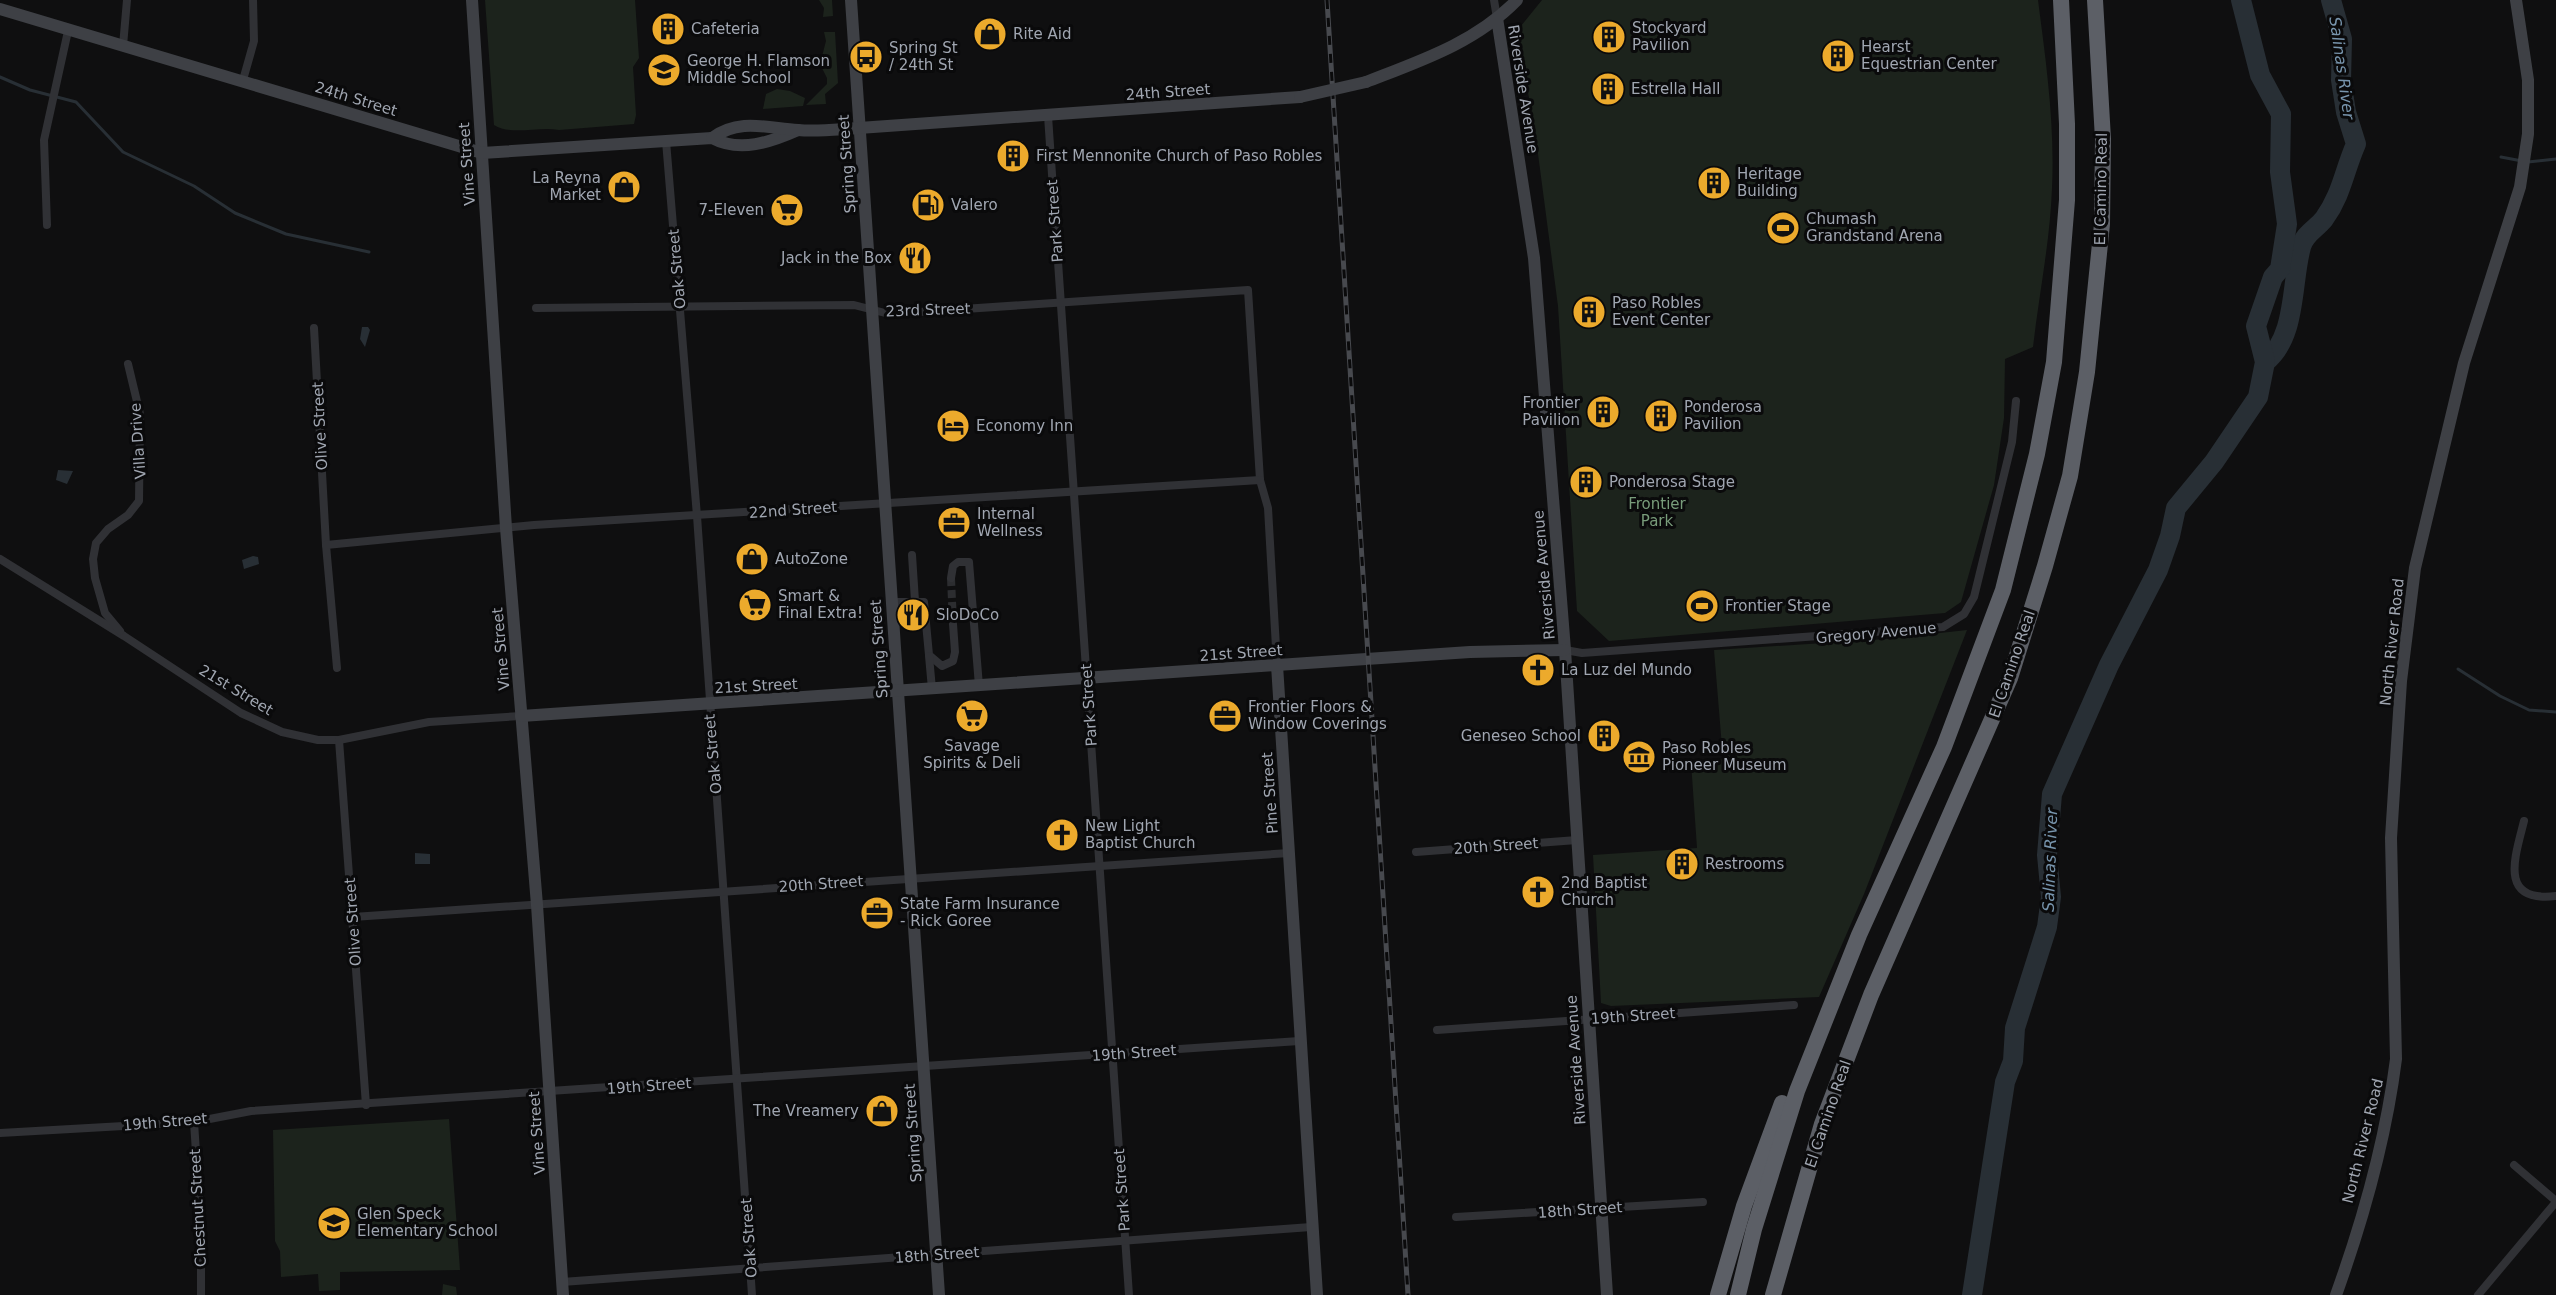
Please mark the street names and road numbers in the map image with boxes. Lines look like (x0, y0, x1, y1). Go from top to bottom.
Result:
street label: Riverside Avenue (1504, 23, 1542, 155)
street label: 24th Street (313, 78, 399, 120)
street label: 24th Street (1125, 80, 1211, 104)
street label: Spring Street (835, 114, 859, 214)
street label: Vine Street (455, 122, 479, 206)
street label: El Camino Real (2091, 133, 2111, 245)
street label: Park Street (1043, 179, 1067, 263)
street label: Oak Street (665, 228, 689, 310)
street label: 23rd Street (885, 300, 971, 320)
street label: Olive Street (309, 381, 331, 471)
street label: Villa Drive (126, 402, 150, 480)
street label: 22nd Street (748, 498, 838, 522)
street label: Riverside Avenue (1529, 509, 1559, 641)
street label: North River Road (2376, 577, 2408, 707)
street label: Spring Street (867, 599, 891, 699)
street label: Vine Street (488, 607, 514, 691)
street label: El Camino Real (1985, 608, 2039, 720)
street label: Gregory Avenue (1815, 619, 1937, 647)
street label: 21st Street (1199, 641, 1283, 665)
street label: 21st Street (196, 661, 276, 719)
street label: Park Street (1077, 663, 1101, 747)
street label: 21st Street (714, 675, 798, 697)
street label: Oak Street (701, 713, 725, 795)
street label: Pine Street (1258, 751, 1282, 835)
street label: 20th Street (1453, 834, 1539, 858)
street label: 20th Street (778, 872, 864, 896)
street label: Olive Street (341, 877, 365, 967)
street label: Riverside Avenue (1562, 994, 1590, 1126)
street label: 19th Street (1590, 1004, 1676, 1028)
street label: 19th Street (1091, 1041, 1177, 1065)
street label: El Camino Real (1801, 1058, 1855, 1170)
street label: 19th Street (606, 1074, 692, 1098)
street label: North River Road (2339, 1077, 2387, 1205)
street label: Spring Street (901, 1083, 925, 1183)
street label: Vine Street (525, 1091, 549, 1175)
street label: 19th Street (122, 1109, 208, 1135)
street label: Chestnut Street (186, 1148, 210, 1267)
street label: Park Street (1110, 1148, 1134, 1232)
street label: Oak Street (737, 1197, 761, 1279)
street label: 18th Street (1537, 1198, 1623, 1222)
street label: 18th Street (894, 1243, 980, 1267)

